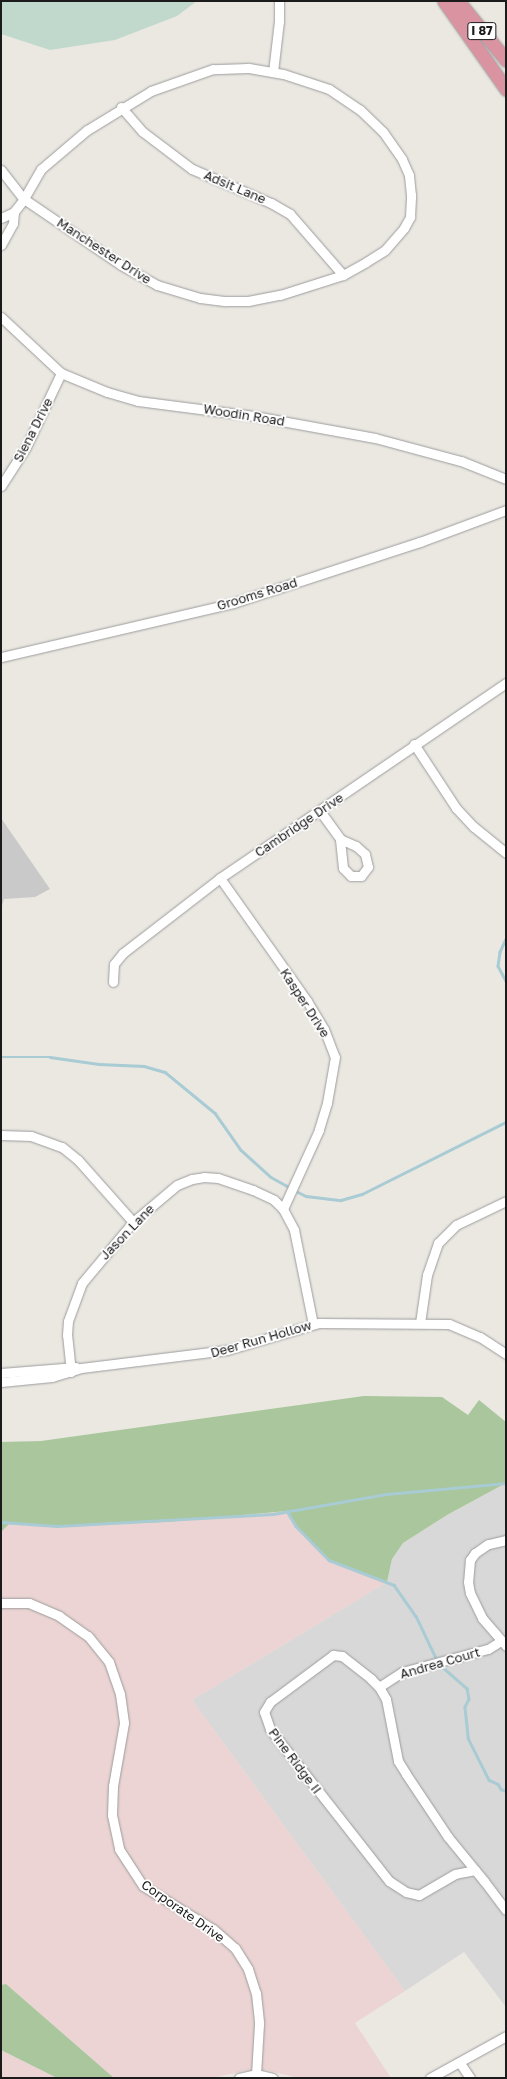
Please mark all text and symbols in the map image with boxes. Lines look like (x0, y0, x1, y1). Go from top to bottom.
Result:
road number: I 87 (467, 21, 497, 41)
street label: Adsit Lane (202, 167, 268, 207)
street label: Manchester Drive (54, 215, 154, 287)
street label: Siena Drive (10, 395, 56, 465)
street label: Woodin Road (202, 401, 286, 429)
street label: Grooms Road (215, 574, 299, 614)
street label: Cambridge Drive (252, 790, 346, 860)
street label: Kasper Drive (277, 966, 333, 1040)
street label: Jason Lane (97, 1201, 157, 1263)
street label: Deer Run Hollow (209, 1317, 313, 1361)
street label: Andrea Court (398, 1644, 482, 1682)
street label: Pine Ridge II (265, 1725, 325, 1797)
street label: Corporate Drive (138, 1877, 228, 1945)

